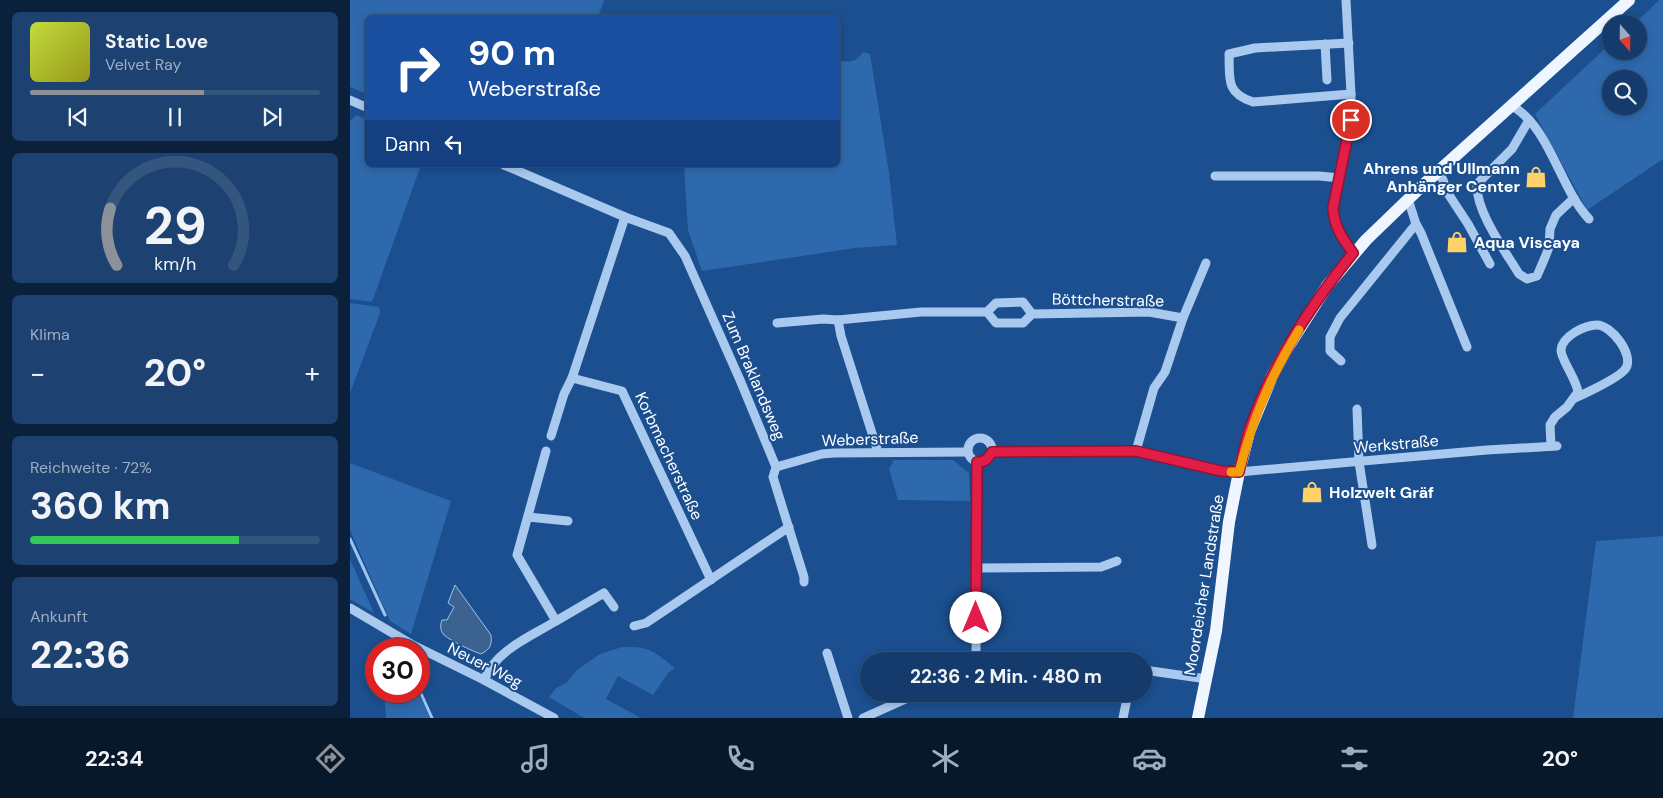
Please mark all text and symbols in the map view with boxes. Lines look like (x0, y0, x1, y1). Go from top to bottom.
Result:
north arrow (1602, 15, 1648, 60)
map controls (1602, 15, 1647, 115)
text: Static Love (105, 29, 208, 54)
text: 90 m (468, 30, 556, 76)
icon: right (385, 35, 450, 100)
text: Velvet Ray (105, 54, 181, 75)
button: search (1602, 70, 1647, 115)
text: Weberstraße (468, 74, 601, 103)
pin (1330, 99, 1372, 141)
icon: previous (64, 103, 92, 131)
icon: pause (161, 103, 189, 131)
icon: next (258, 103, 286, 131)
icon: arrive (1337, 106, 1365, 134)
icon: left (440, 130, 468, 158)
text: Dann (385, 132, 430, 157)
place label: Ahrens und Ullmann Anhänger Center (1363, 158, 1520, 197)
shop icon: Ahrens und Ullmann Anhänger Center (1523, 164, 1549, 190)
text: 29 (144, 192, 206, 260)
shop icon: Aqua Viscaya (1444, 229, 1470, 255)
place label: Aqua Viscaya (1474, 232, 1580, 253)
text: km/h (154, 252, 196, 276)
street label: Böttcherstraße (1052, 289, 1164, 311)
street label: Zum Braklandsweg (717, 308, 791, 444)
text: Klima (30, 324, 70, 345)
text: 20° (144, 348, 206, 398)
text: − (30, 355, 45, 392)
text: + (305, 355, 320, 392)
street label: Korbmacherstraße (630, 389, 708, 523)
street label: Weberstraße (821, 427, 919, 451)
street label: Werkstraße (1353, 430, 1439, 458)
text: Reichweite · 72% (30, 457, 152, 478)
shop icon: Holzwelt Gräf (1299, 479, 1325, 505)
text: 360 km (30, 481, 170, 531)
place label: Holzwelt Gräf (1329, 482, 1434, 503)
street label: Moordeicher Landstraße (1179, 493, 1229, 677)
position arrow (949, 591, 1001, 643)
text: Ankunft (30, 606, 88, 627)
text: 22:36 (30, 630, 131, 680)
street label: Neuer Weg (444, 637, 526, 693)
speed limit sign: 30 (365, 638, 430, 703)
text: 22:36 · 2 Min. · 480 m (910, 664, 1102, 689)
icon: directions (313, 741, 348, 776)
icon: music (518, 741, 553, 776)
icon: phone (723, 741, 758, 776)
icon: climate (928, 741, 963, 776)
icon: car (1132, 741, 1167, 776)
icon: filters (1337, 741, 1372, 776)
text: 22:34 (85, 744, 143, 773)
text: 20° (1542, 744, 1578, 773)

